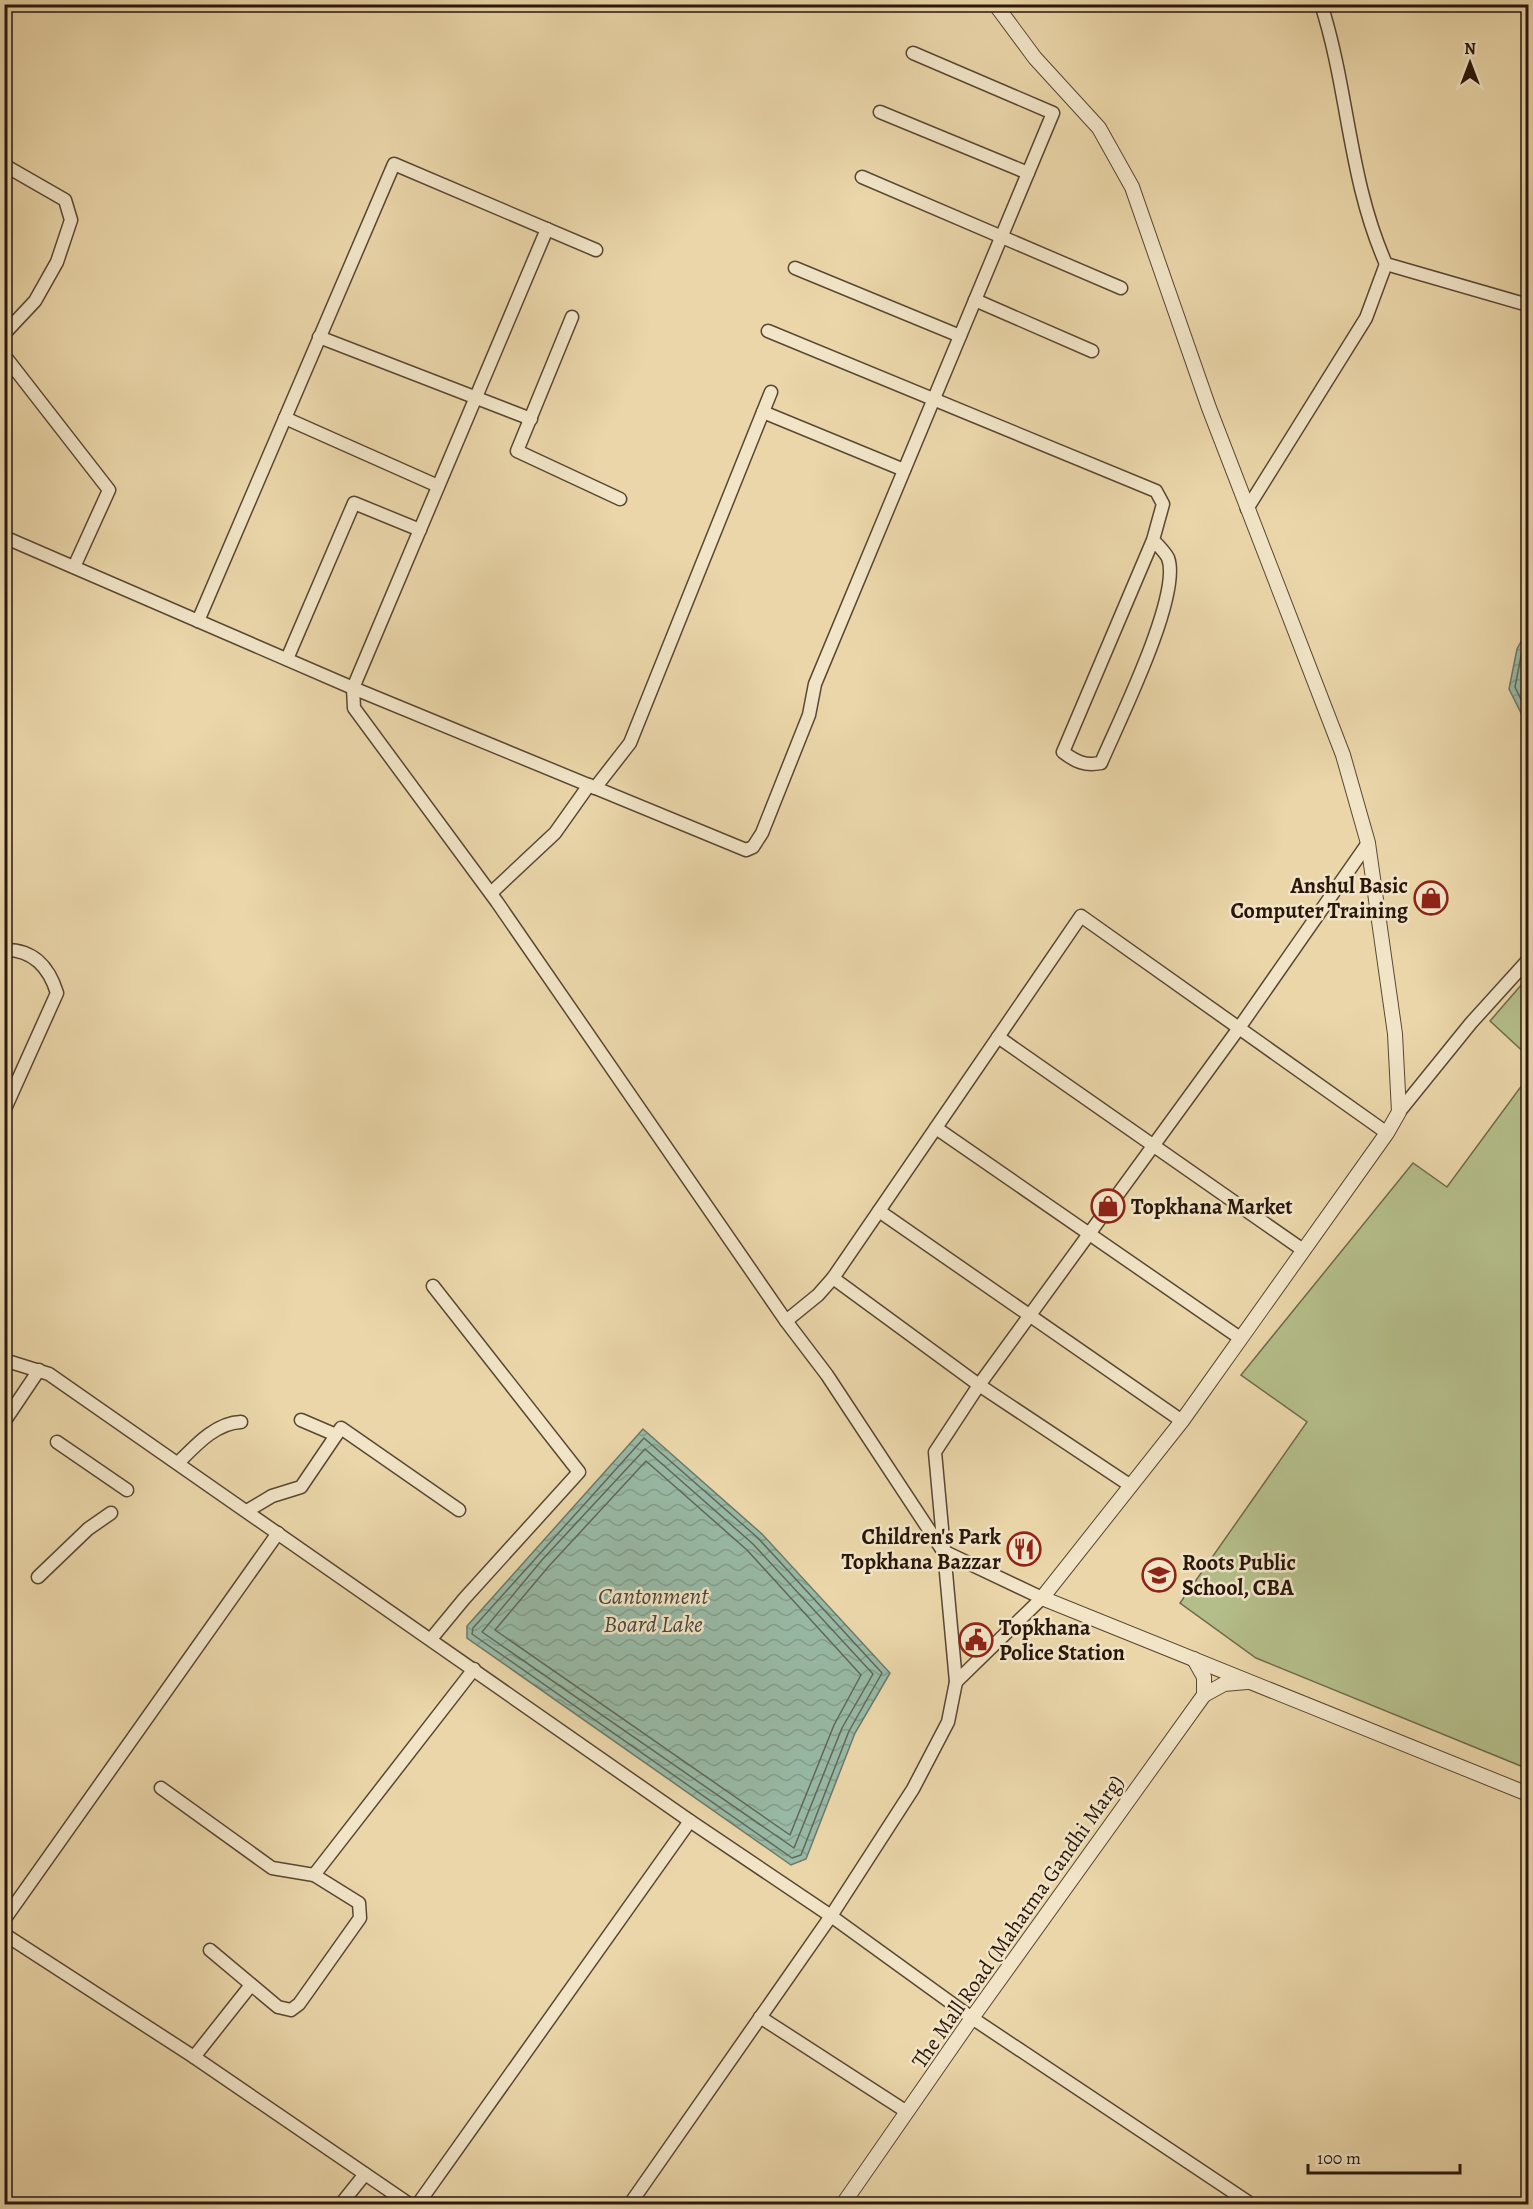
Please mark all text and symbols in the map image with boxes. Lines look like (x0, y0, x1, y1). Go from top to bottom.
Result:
north arrow (1440, 33, 1500, 93)
text: N (1464, 38, 1476, 60)
place label: Anshul Basic Computer Training (1230, 871, 1409, 926)
shop icon: Anshul Basic Computer Training (1413, 880, 1449, 916)
shop icon: Topkhana Market (1090, 1188, 1126, 1224)
place label: Topkhana Market (1131, 1192, 1293, 1222)
place label: Children's Park Topkhana Bazzar (841, 1522, 1002, 1577)
restaurant icon: Children's Park Topkhana Bazzar (1006, 1531, 1042, 1567)
place label: Roots Public School, CBA (1182, 1548, 1296, 1603)
school or university icon: Roots Public School, CBA (1141, 1557, 1177, 1593)
water label: Cantonment Board Lake (598, 1580, 709, 1640)
place label: Topkhana Police Station (999, 1613, 1125, 1668)
public building icon: Topkhana Police Station (958, 1622, 994, 1658)
street label: The Mall Road (Mahatma Gandhi Marg) (905, 1769, 1131, 2074)
scale bar (1308, 2137, 1460, 2175)
text: 100 m (1317, 2146, 1361, 2170)

